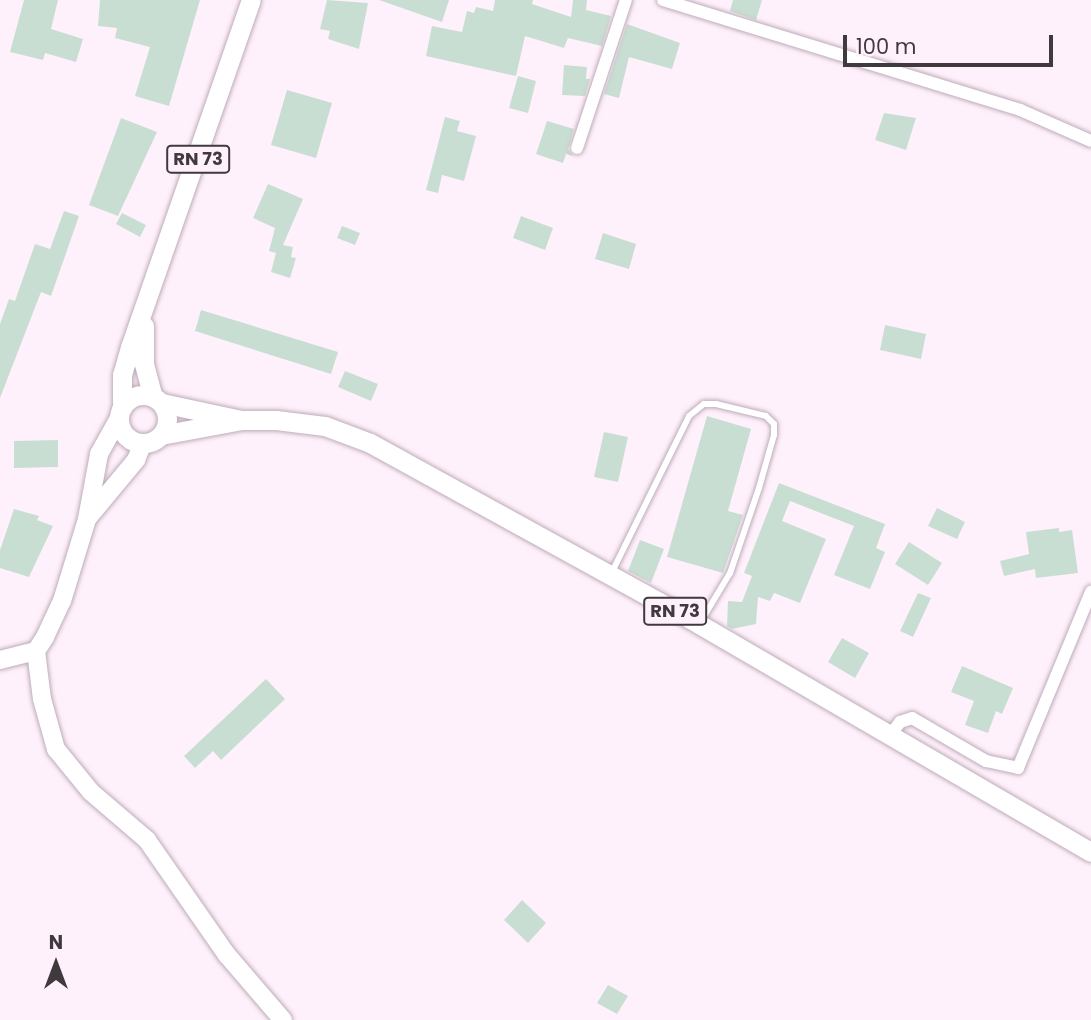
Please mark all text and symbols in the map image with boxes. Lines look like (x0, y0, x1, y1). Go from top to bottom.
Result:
scale bar (846, 21, 1056, 65)
text: 100 m (856, 32, 916, 61)
road number: RN 73 (165, 144, 231, 174)
road number: RN 73 (642, 596, 708, 626)
north arrow (21, 929, 91, 999)
text: N (49, 929, 63, 956)

